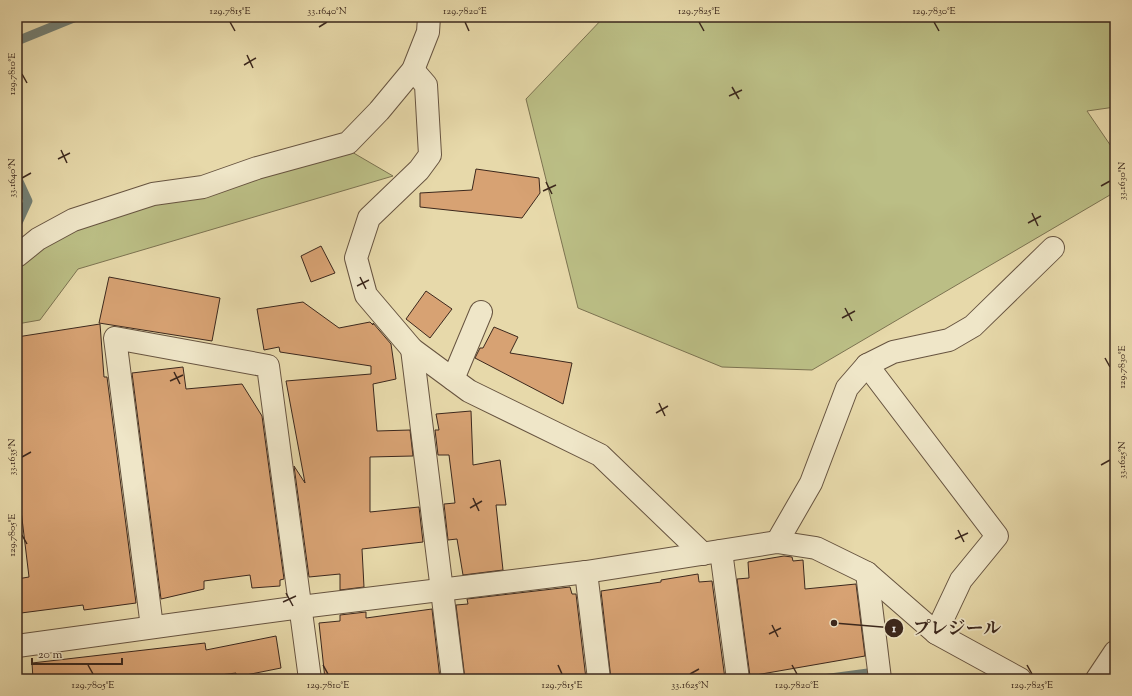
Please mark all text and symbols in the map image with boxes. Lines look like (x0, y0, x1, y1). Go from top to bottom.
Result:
text: 129.7815°E (210, 4, 250, 19)
text: 33.1640°N (307, 4, 347, 19)
text: 129.7820°E (443, 4, 487, 19)
text: 129.7825°E (678, 4, 720, 19)
text: 129.7830°E (912, 4, 956, 19)
text: 129.7810°E (5, 53, 20, 95)
text: 33.1640°N (5, 158, 20, 198)
text: 33.1630°N (1115, 162, 1130, 200)
text: 129.7830°E (1115, 345, 1130, 389)
text: 33.1635°N (5, 438, 20, 476)
text: 33.1625°N (1115, 441, 1130, 479)
text: 129.7805°E (5, 514, 20, 556)
callout: プレジール (884, 613, 1010, 643)
text: プレジール (913, 617, 1001, 643)
text: 1 (891, 620, 897, 638)
scale bar (32, 640, 122, 666)
text: 20 m (38, 646, 63, 664)
text: 129.7805°E (72, 678, 114, 693)
text: 129.7810°E (307, 678, 349, 693)
text: 129.7815°E (542, 678, 582, 693)
text: 33.1625°N (671, 678, 709, 693)
text: 129.7820°E (775, 678, 819, 693)
text: 129.7825°E (1011, 678, 1053, 693)

